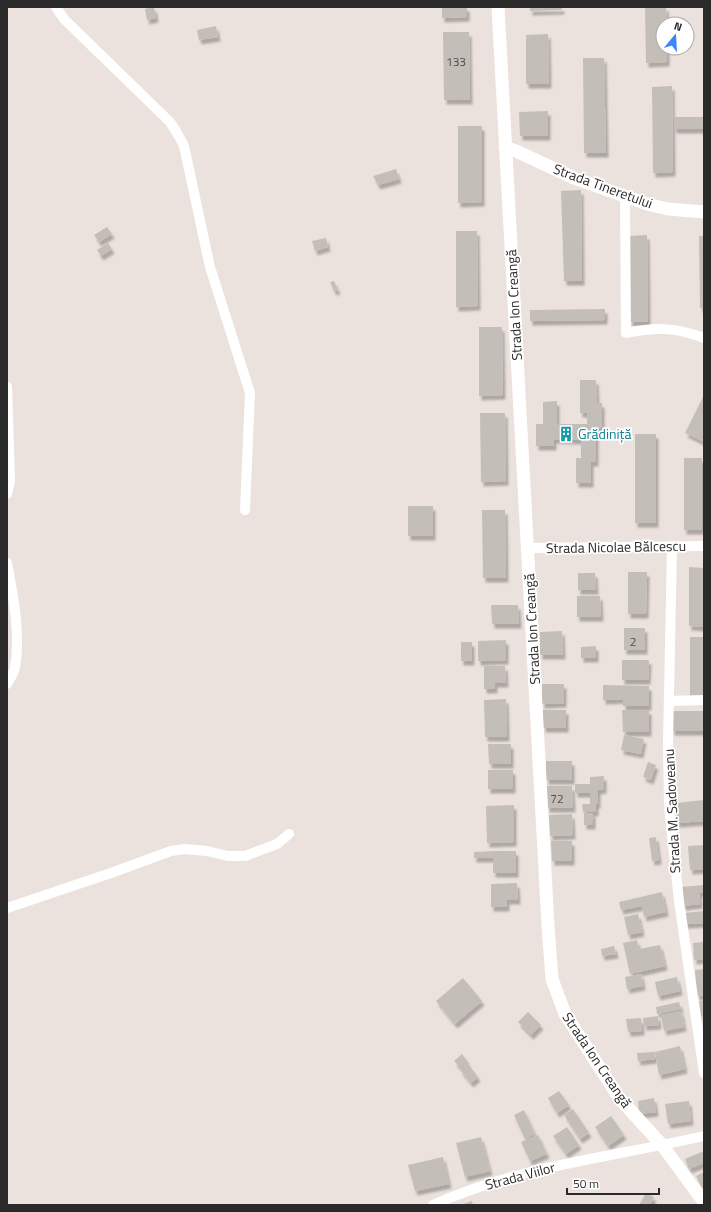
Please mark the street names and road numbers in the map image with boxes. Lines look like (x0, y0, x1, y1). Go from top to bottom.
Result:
street label: Strada Tineretului (550, 158, 656, 213)
street label: Strada Ion Creangă (500, 249, 527, 361)
street label: Strada Nicolae Bălcescu (546, 535, 686, 558)
street label: Strada Ion Creangă (518, 573, 545, 685)
street label: Strada M. Sadoveanu (658, 748, 685, 874)
street label: Strada Ion Creangă (558, 1008, 637, 1112)
street label: Strada Viilor (483, 1156, 557, 1195)

